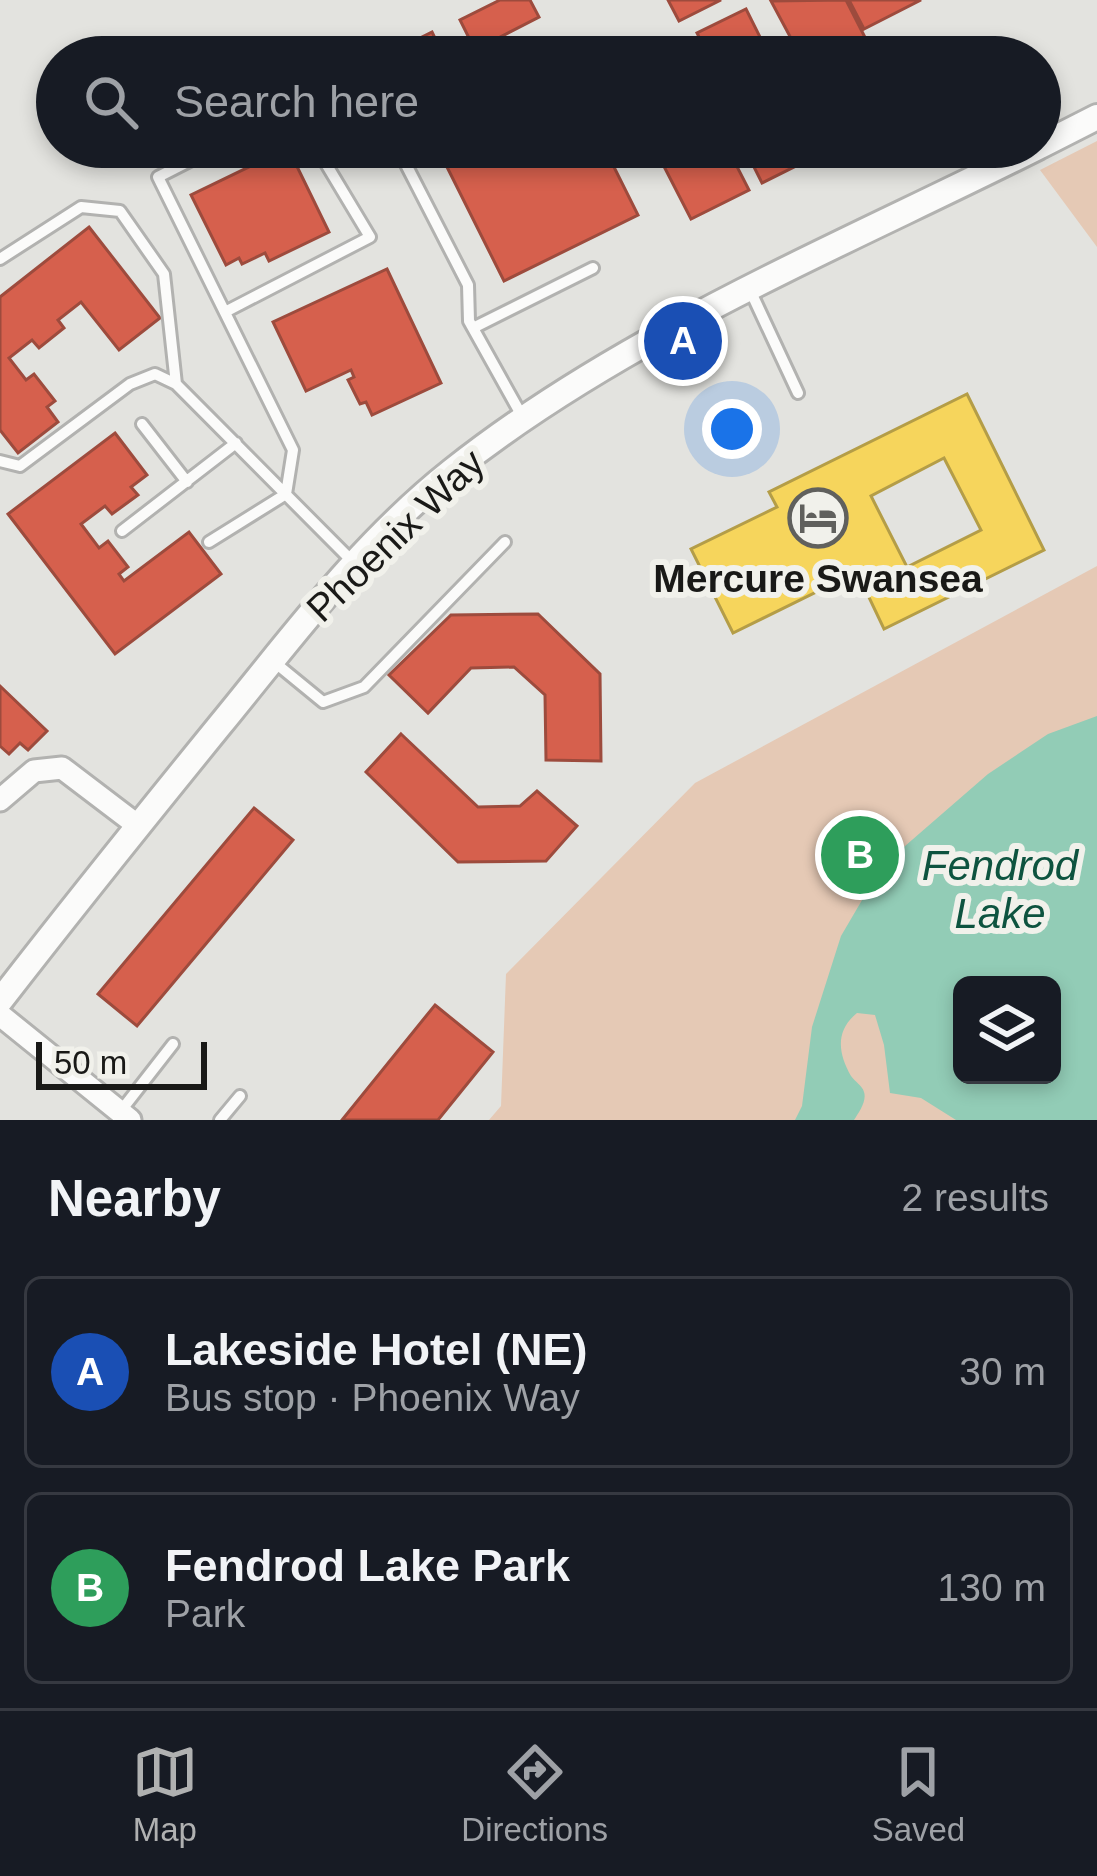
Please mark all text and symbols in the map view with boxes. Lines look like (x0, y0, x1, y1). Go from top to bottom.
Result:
search box (36, 36, 1061, 168)
icon: search (78, 69, 144, 135)
text: Search here (174, 76, 419, 127)
pin: A (644, 296, 722, 386)
your location (702, 399, 762, 459)
street label: Phoenix Way (298, 440, 493, 630)
hotel icon: Mercure Swansea (787, 487, 849, 549)
place label: Mercure Swansea (653, 557, 983, 600)
pin: B (821, 810, 899, 900)
water label: Fendrod Lake (922, 842, 1080, 937)
map controls (953, 976, 1061, 1084)
button: layers (953, 976, 1061, 1084)
scale bar (36, 1036, 207, 1089)
text: 50 m (54, 1044, 127, 1081)
text: Nearby (48, 1170, 221, 1227)
text: 2 results (902, 1176, 1049, 1219)
text: Lakeside Hotel (NE) (165, 1324, 588, 1375)
text: A (76, 1350, 104, 1393)
text: 30 m (959, 1350, 1046, 1393)
text: Bus stop · Phoenix Way (165, 1376, 580, 1419)
text: Fendrod Lake Park (165, 1540, 570, 1591)
text: B (76, 1566, 104, 1609)
text: 130 m (938, 1566, 1046, 1609)
text: Park (165, 1592, 245, 1635)
tab: Map (132, 1739, 198, 1849)
tab: Directions (461, 1739, 608, 1849)
tab: Saved (872, 1739, 965, 1849)

